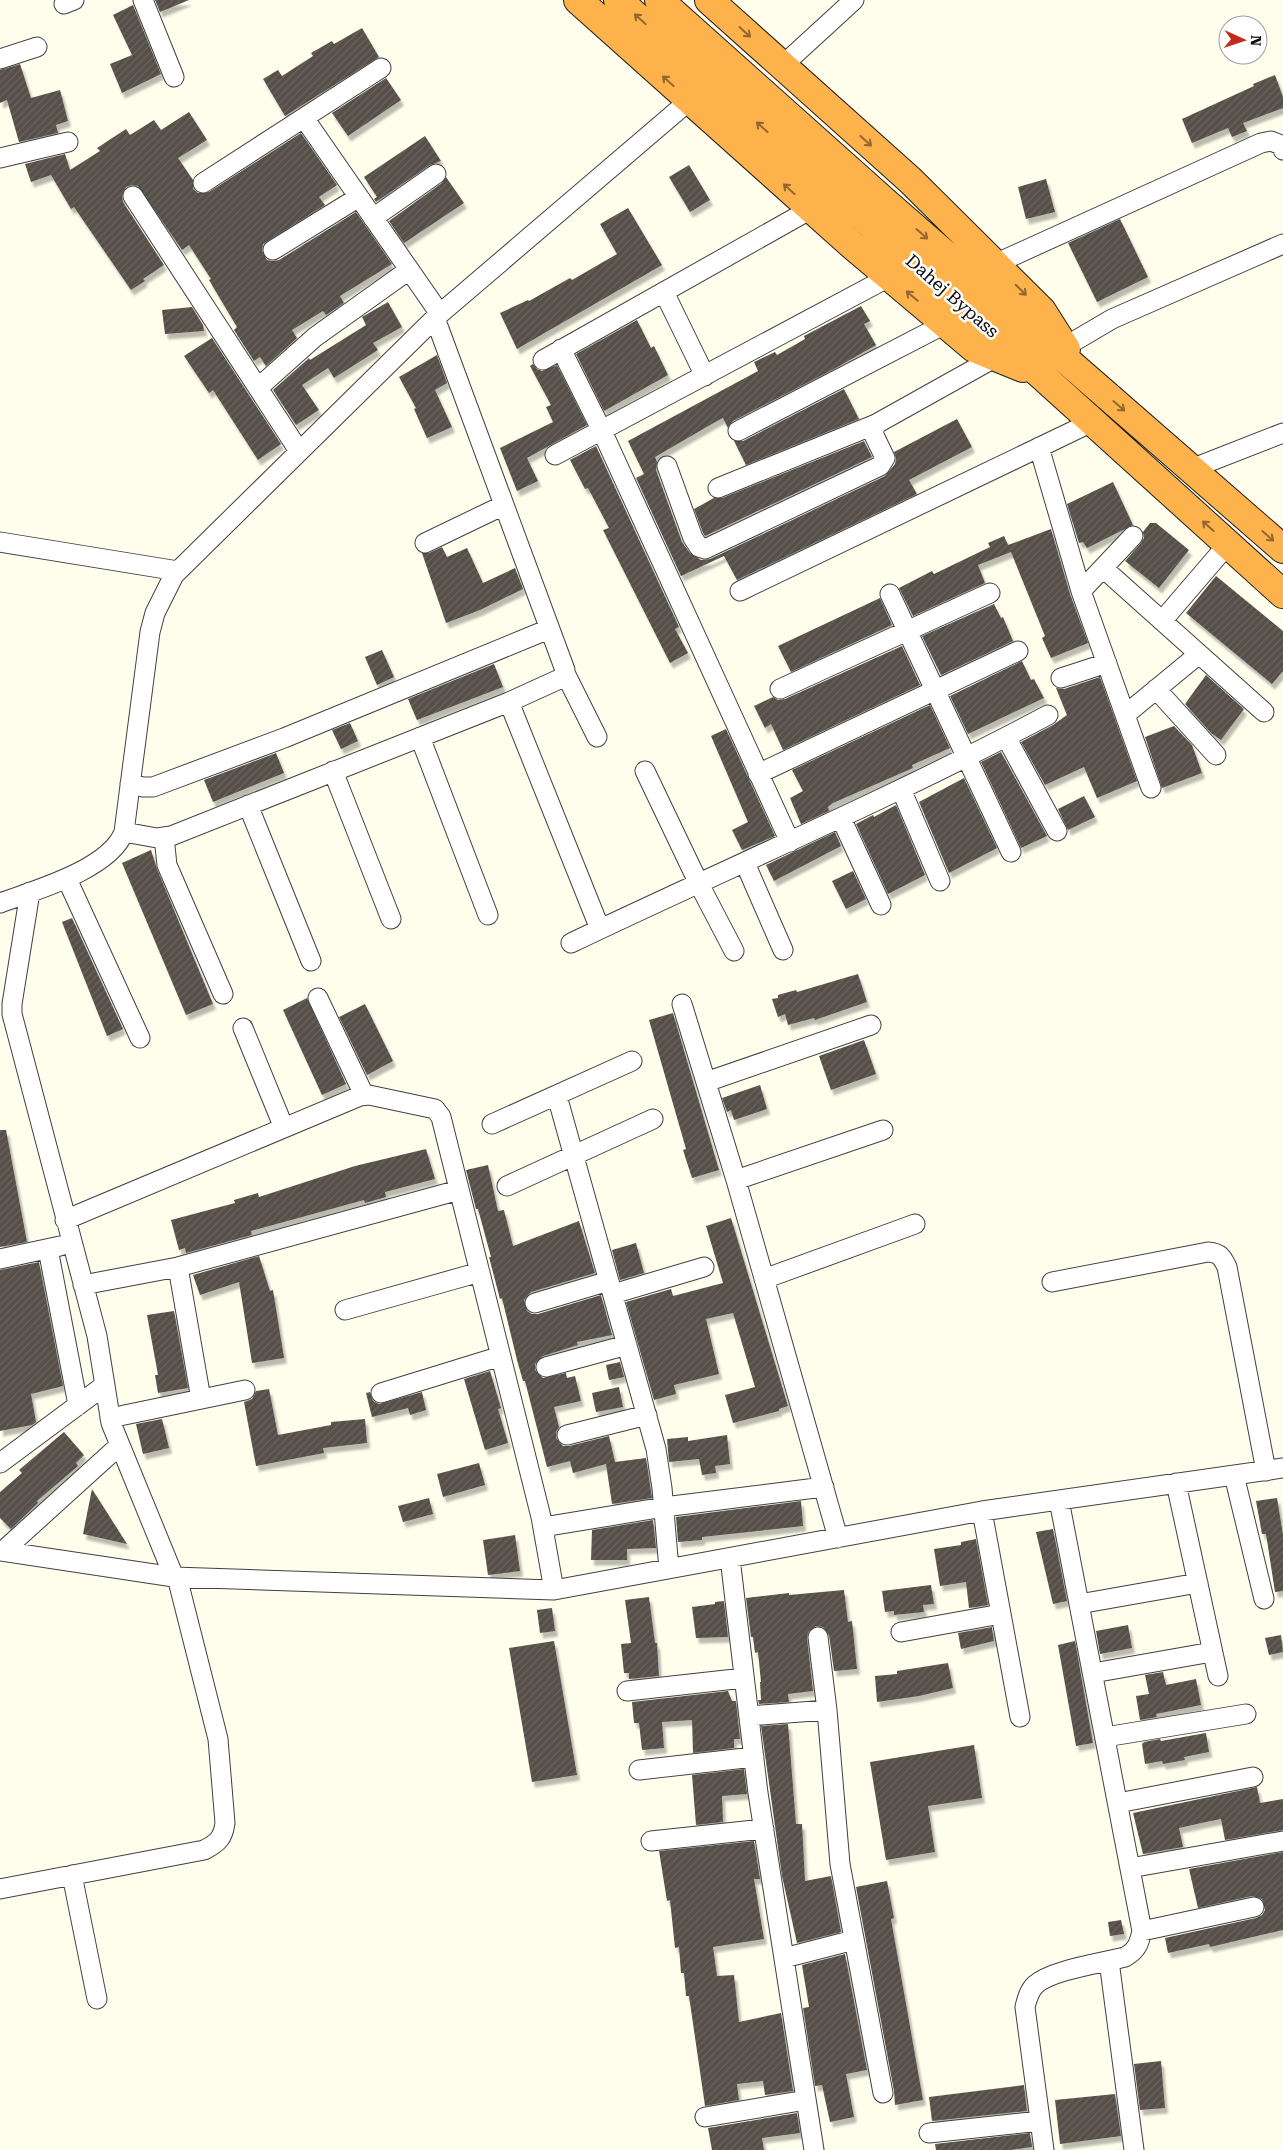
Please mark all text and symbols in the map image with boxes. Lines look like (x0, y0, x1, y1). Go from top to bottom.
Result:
one-way arrow (634, 14, 647, 25)
north arrow (1218, 15, 1268, 65)
one-way arrow (739, 27, 752, 38)
text: N (1248, 35, 1264, 47)
one-way arrow (661, 75, 674, 87)
one-way arrow (755, 122, 768, 133)
one-way arrow (860, 135, 873, 147)
one-way arrow (783, 183, 796, 195)
one-way arrow (915, 228, 928, 240)
street label: Dahej Bypass (902, 250, 1003, 342)
one-way arrow (1015, 284, 1027, 296)
one-way arrow (905, 290, 918, 301)
one-way arrow (1112, 400, 1125, 412)
one-way arrow (1201, 520, 1214, 532)
one-way arrow (1261, 530, 1274, 542)

